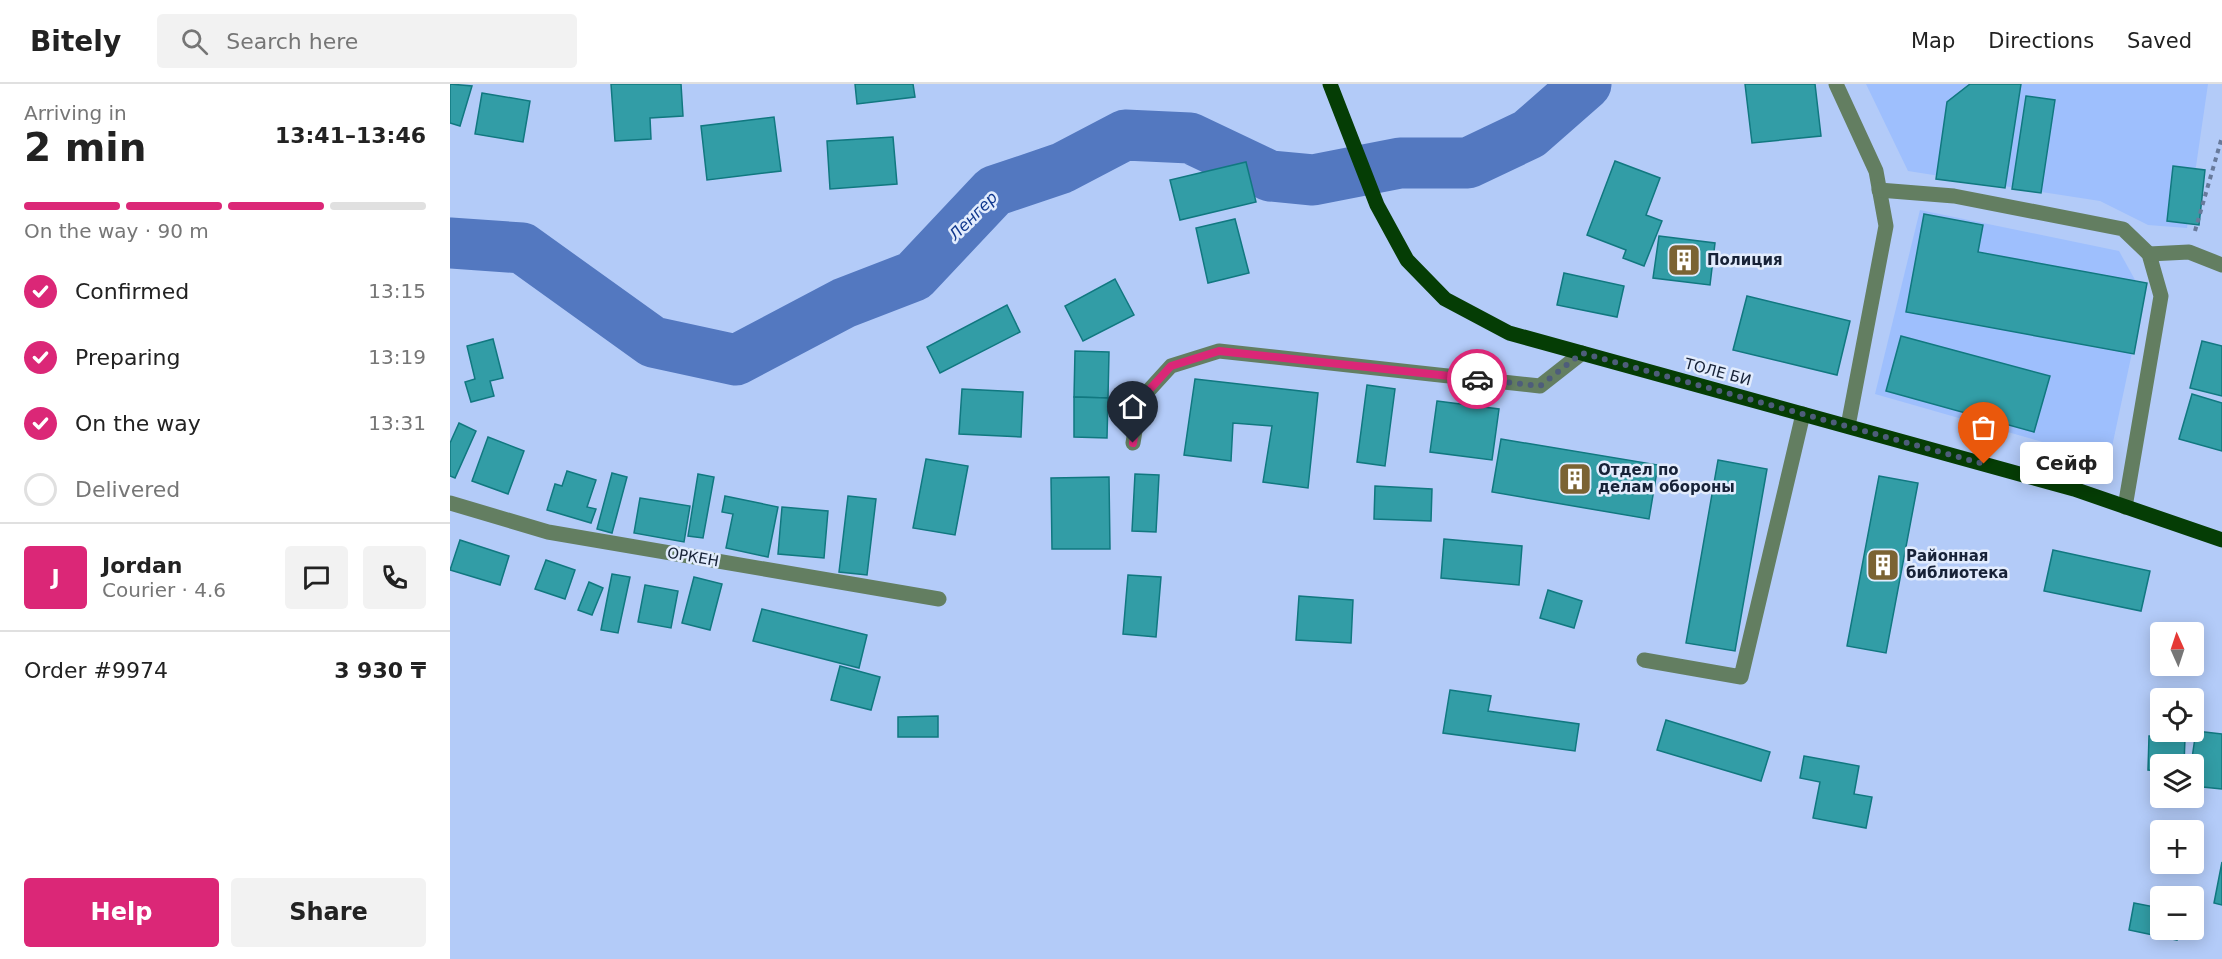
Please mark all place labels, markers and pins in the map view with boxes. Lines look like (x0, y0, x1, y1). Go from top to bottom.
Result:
building icon: Полиция (1666, 242, 1702, 278)
place label: Полиция (1707, 251, 1783, 269)
pin (1107, 381, 1158, 443)
pin (1958, 402, 2009, 464)
callout: Сейф (2020, 443, 2113, 485)
building icon: Отдел по делам обороны (1557, 461, 1593, 497)
place label: Отдел по делам обороны (1598, 461, 1735, 496)
building icon: Районная библиотека (1865, 547, 1901, 583)
place label: Районная библиотека (1906, 547, 2008, 582)

